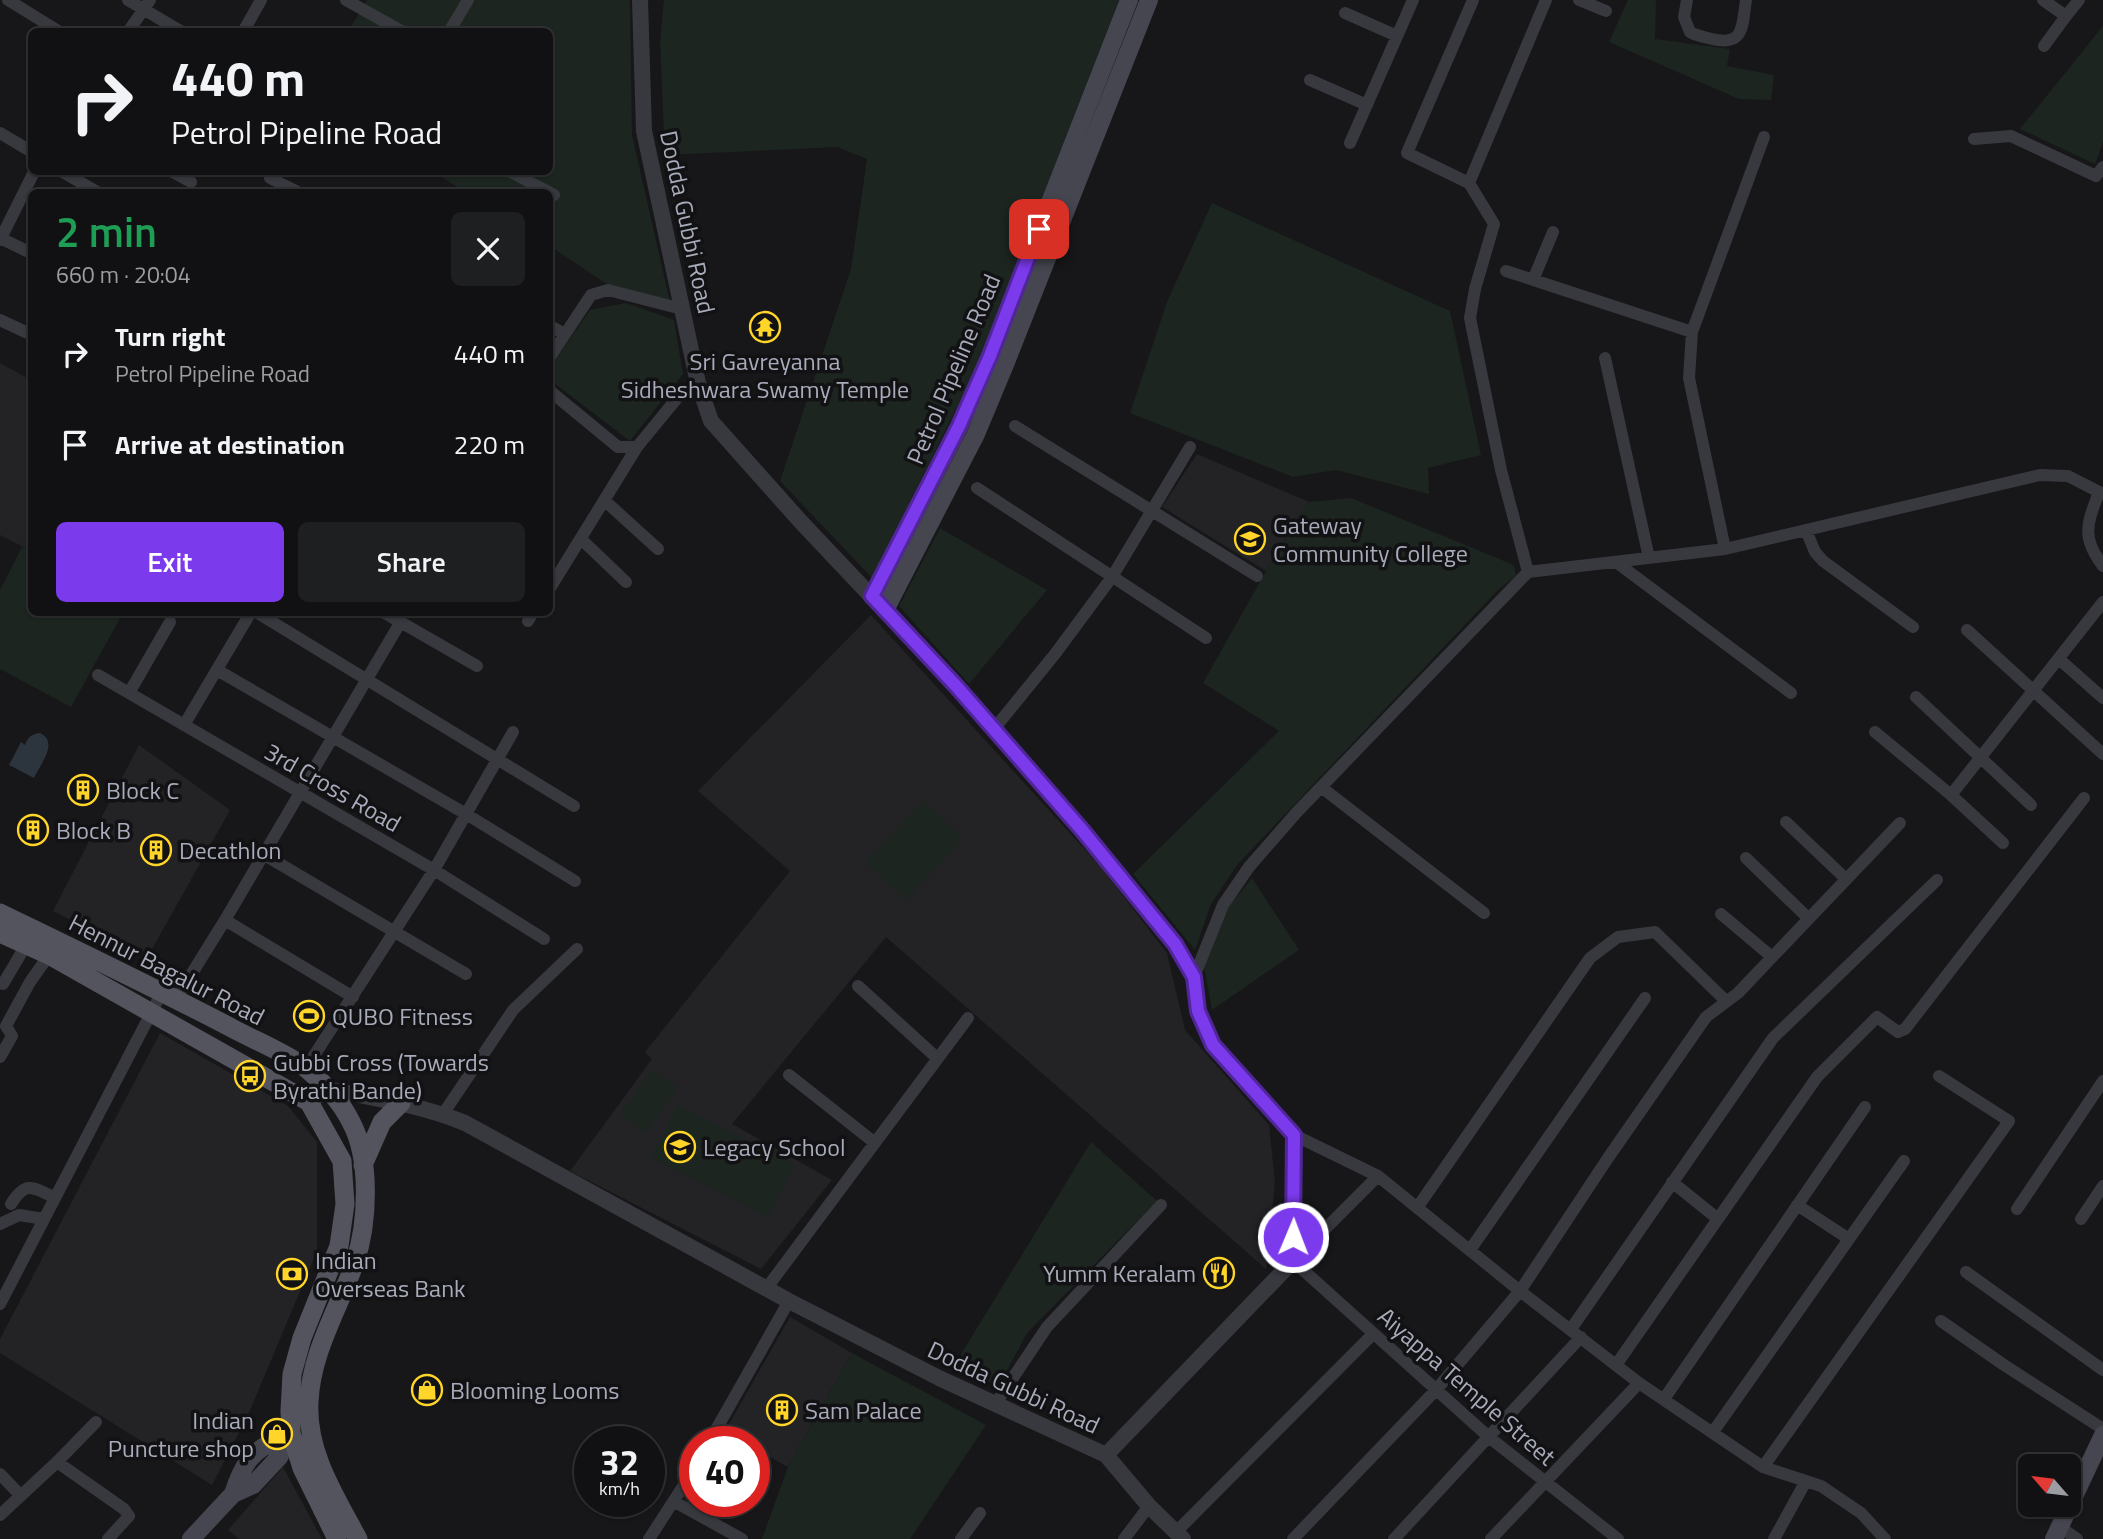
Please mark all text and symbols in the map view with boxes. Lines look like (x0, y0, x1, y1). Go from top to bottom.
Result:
text: 440 m (171, 40, 305, 115)
icon: right (56, 56, 147, 147)
text: Petrol Pipeline Road (171, 108, 442, 156)
street label: Dodda Gubbi Road (651, 127, 725, 317)
text: 2 min (56, 199, 157, 263)
pin (1009, 199, 1069, 259)
icon: arrive (1020, 210, 1058, 248)
button: close (451, 212, 525, 286)
text: 660 m · 20:04 (56, 257, 191, 292)
street label: Petrol Pipeline Road (897, 268, 1009, 470)
temple icon: Sri Gavreyanna Sidheshwara Swamy Temple (748, 310, 782, 344)
text: Turn right (115, 317, 226, 356)
text: 440 m (454, 334, 525, 373)
icon: right (56, 335, 94, 373)
place label: Sri Gavreyanna Sidheshwara Swamy Temple (621, 343, 909, 407)
text: Petrol Pipeline Road (115, 356, 310, 391)
text: Arrive at destination (115, 425, 345, 464)
text: 220 m (454, 425, 525, 464)
icon: arrive (56, 426, 94, 464)
place label: Gateway Community College (1273, 507, 1468, 571)
button: Exit (56, 522, 284, 602)
button: Share (298, 522, 525, 602)
school or university icon: Gateway Community College (1233, 522, 1267, 556)
street label: 3rd Cross Road (258, 733, 408, 841)
place label: Block C (106, 772, 179, 808)
building icon: Block C (66, 773, 100, 807)
place label: Block B (56, 812, 131, 848)
building icon: Block B (16, 813, 50, 847)
place label: Decathlon (179, 832, 282, 868)
building icon: Decathlon (139, 833, 173, 867)
street label: Hennur Bagalur Road (63, 904, 271, 1034)
place label: QUBO Fitness (332, 998, 473, 1034)
sports icon: QUBO Fitness (292, 999, 326, 1033)
place label: Gubbi Cross (Towards Byrathi Bande) (273, 1044, 489, 1108)
bus stop icon: Gubbi Cross (Towards Byrathi Bande) (233, 1059, 267, 1093)
place label: Legacy School (703, 1129, 845, 1165)
school or university icon: Legacy School (663, 1130, 697, 1164)
position arrow (1256, 1200, 1330, 1274)
place label: Indian Overseas Bank (315, 1242, 466, 1306)
place label: Yumm Keralam (1043, 1255, 1196, 1291)
restaurant icon: Yumm Keralam (1202, 1256, 1236, 1290)
bank icon: Indian Overseas Bank (275, 1257, 309, 1291)
street label: Aiyappa Temple Street (1370, 1298, 1564, 1474)
street label: Dodda Gubbi Road (922, 1331, 1106, 1443)
place label: Blooming Looms (450, 1372, 619, 1408)
shop icon: Blooming Looms (410, 1373, 444, 1407)
place label: Sam Palace (805, 1392, 922, 1428)
building icon: Sam Palace (765, 1393, 799, 1427)
place label: Indian Puncture shop (108, 1402, 254, 1466)
shop icon: Indian Puncture shop (260, 1417, 294, 1451)
speed limit sign: 40 (679, 1426, 770, 1517)
text: 32 (600, 1435, 639, 1489)
north arrow (2018, 1454, 2081, 1517)
map controls (2018, 1454, 2081, 1517)
text: km/h (599, 1475, 640, 1502)

